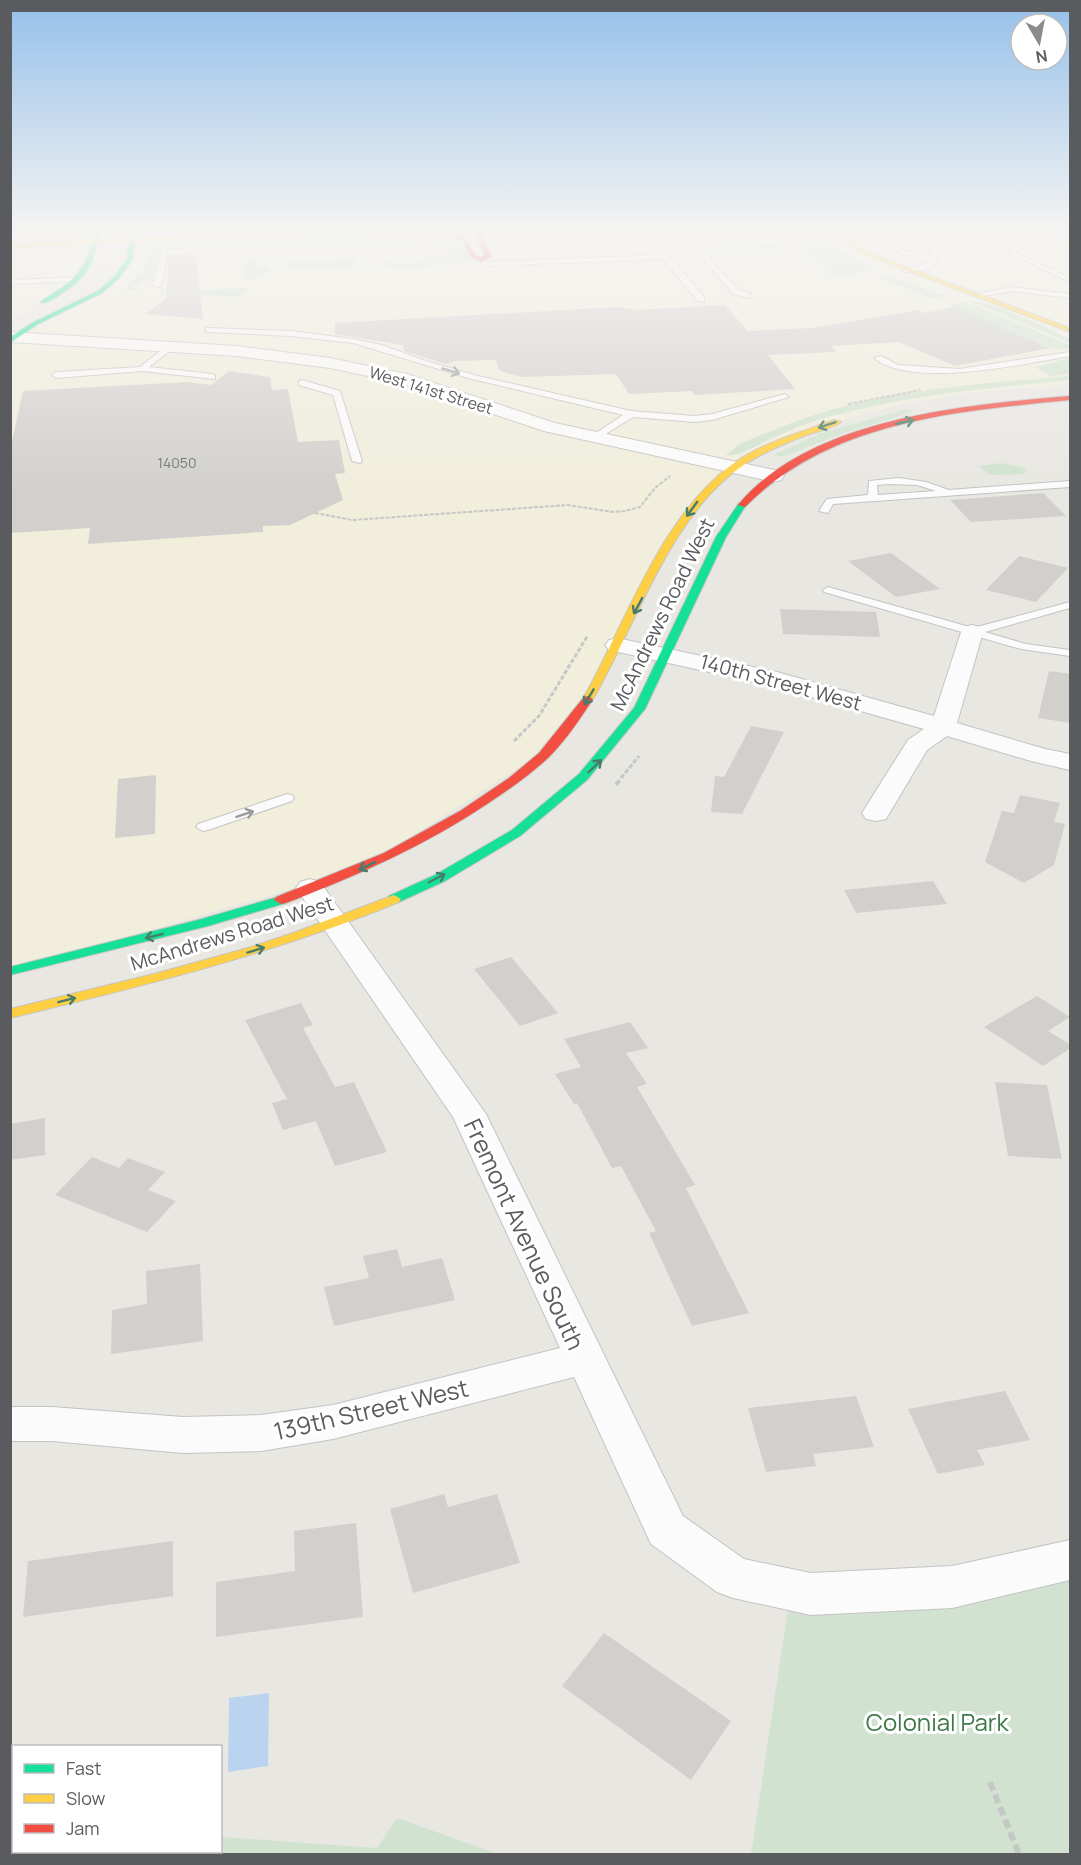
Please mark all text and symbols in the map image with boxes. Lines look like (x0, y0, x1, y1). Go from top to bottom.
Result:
north arrow (1009, 12, 1069, 72)
text: N (1034, 45, 1049, 69)
street label: West 141st Street (366, 361, 496, 419)
one-way arrow (441, 366, 460, 377)
one-way arrow (895, 415, 914, 427)
one-way arrow (818, 420, 837, 431)
house number: 14050 (158, 453, 196, 472)
one-way arrow (686, 501, 698, 517)
street label: McAndrews Road West (604, 513, 720, 715)
one-way arrow (632, 597, 644, 614)
street label: 140th Street West (697, 647, 865, 717)
one-way arrow (583, 688, 595, 705)
one-way arrow (587, 759, 602, 773)
one-way arrow (235, 807, 254, 818)
one-way arrow (359, 861, 377, 872)
one-way arrow (427, 872, 445, 883)
street label: McAndrews Road West (127, 889, 337, 977)
one-way arrow (145, 931, 164, 943)
one-way arrow (246, 944, 265, 955)
one-way arrow (57, 993, 76, 1005)
street label: Fremont Avenue South (457, 1113, 593, 1355)
street label: 139th Street West (270, 1371, 472, 1447)
park label: Colonial Park (866, 1705, 1009, 1738)
legend (12, 1745, 222, 1853)
text: Fast (66, 1756, 101, 1780)
text: Slow (66, 1786, 106, 1810)
text: Jam (66, 1816, 100, 1840)

